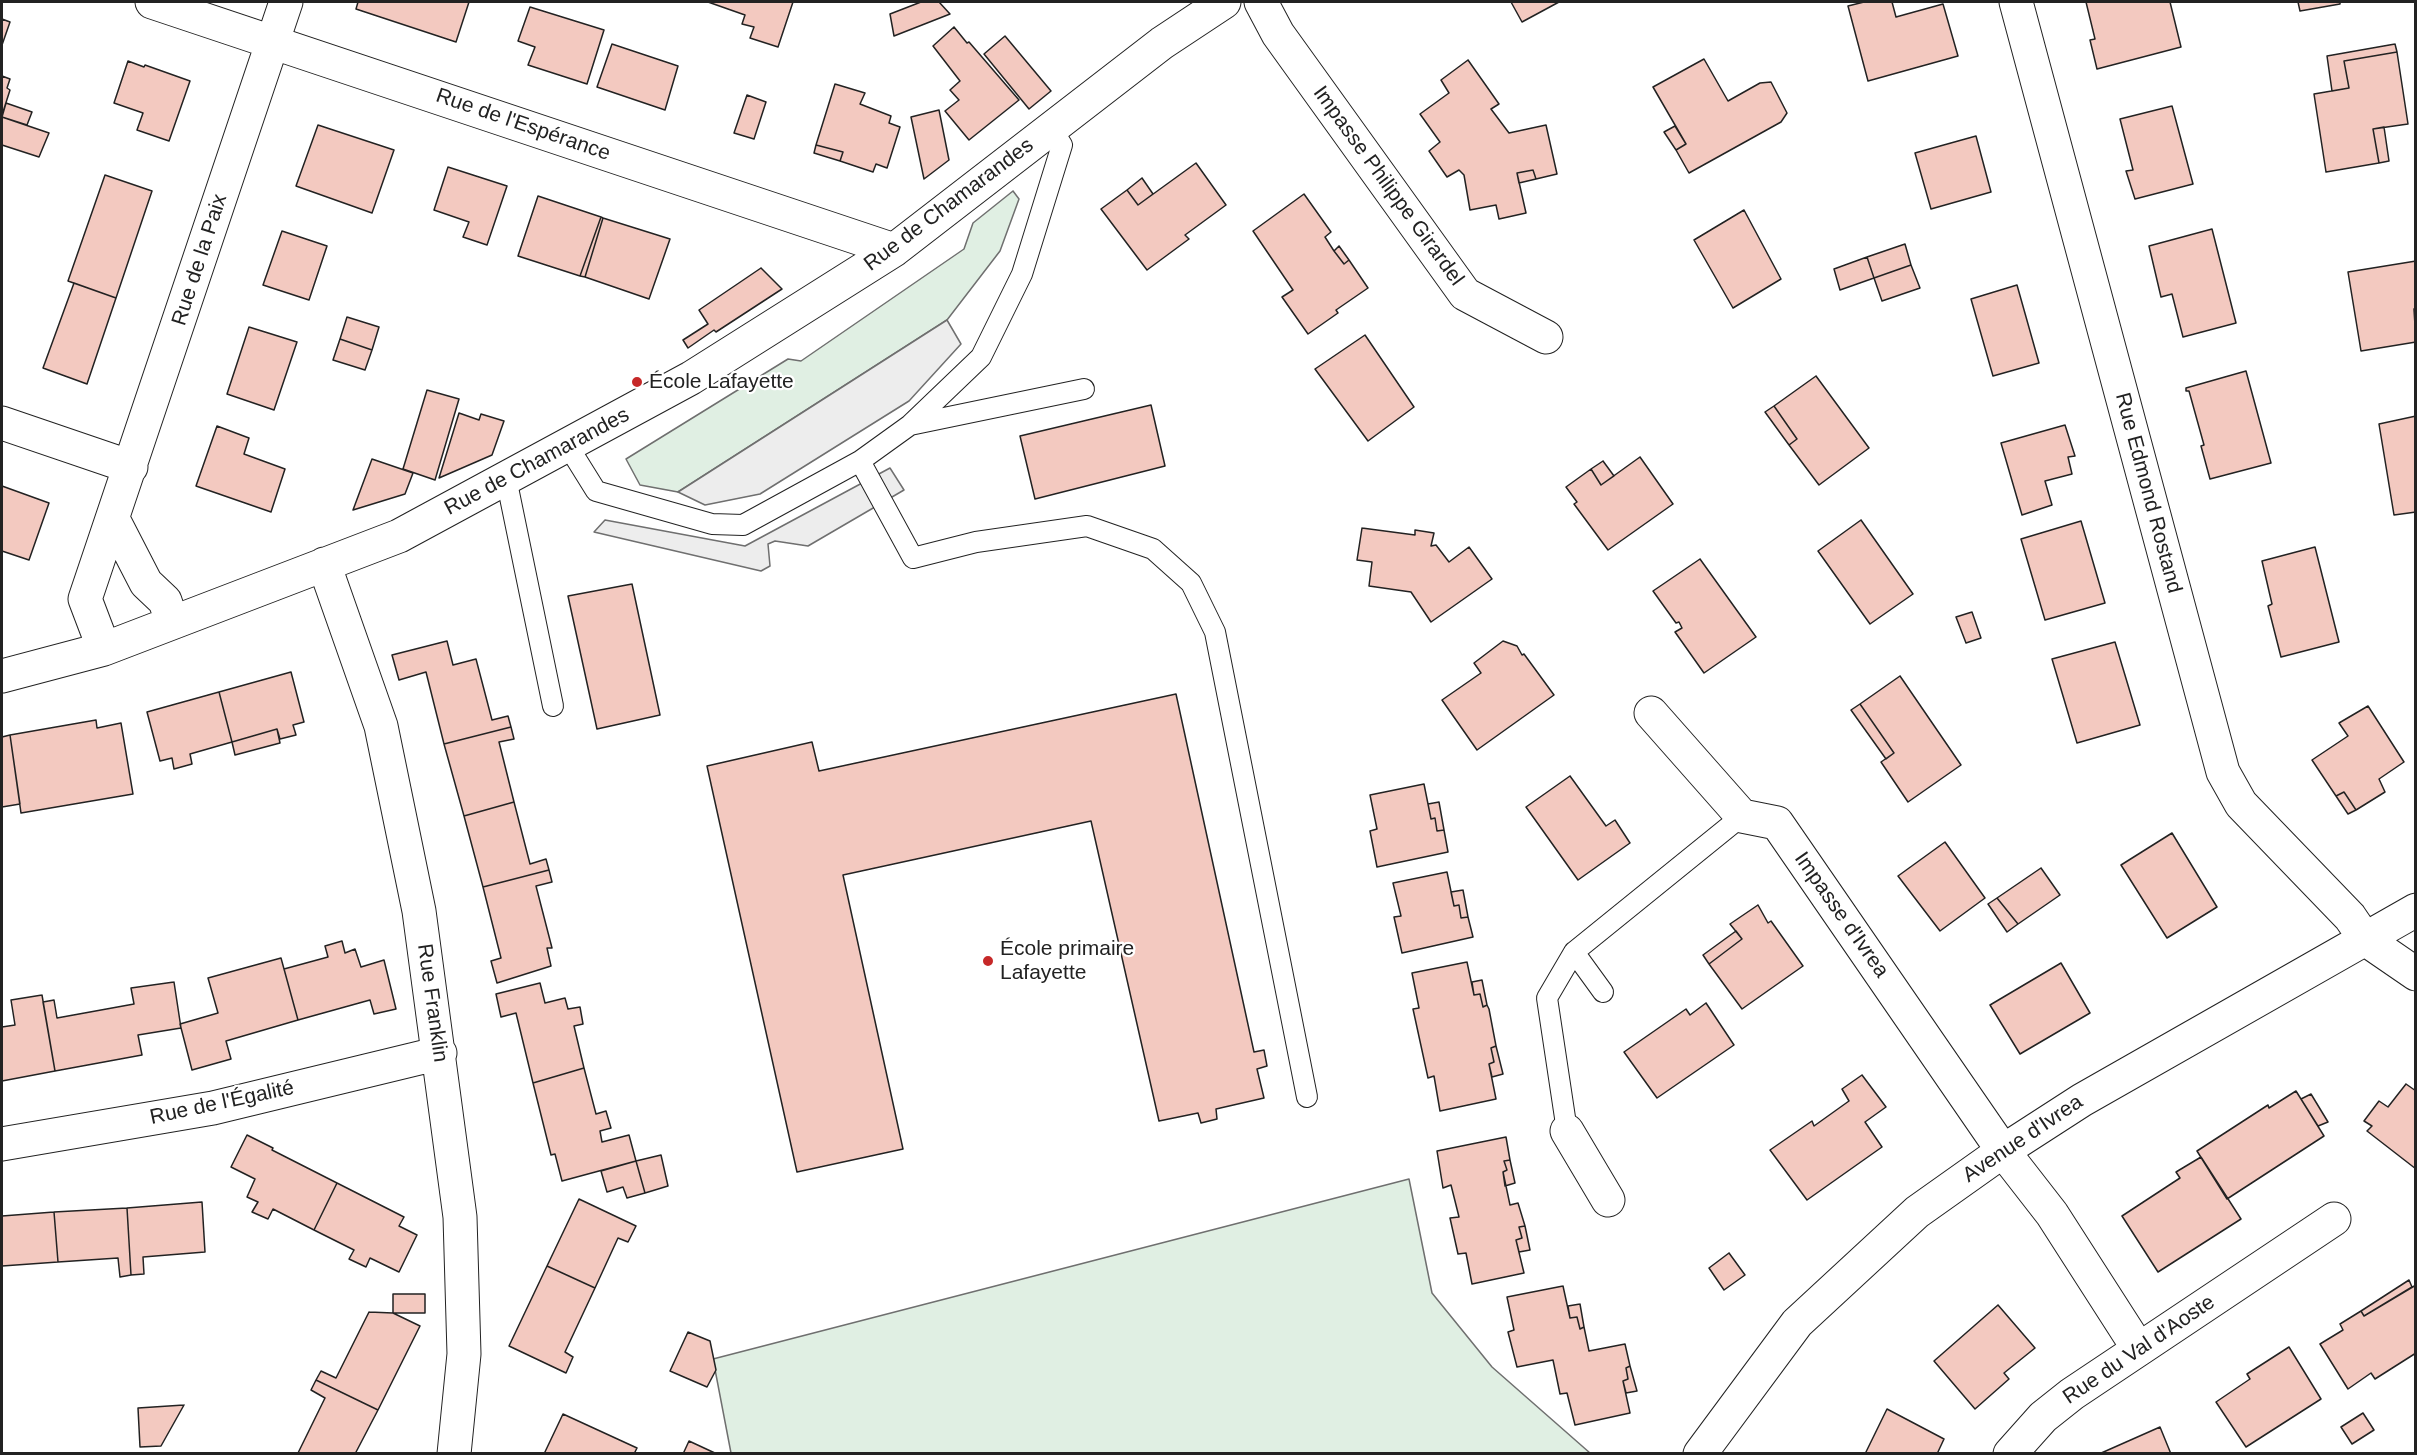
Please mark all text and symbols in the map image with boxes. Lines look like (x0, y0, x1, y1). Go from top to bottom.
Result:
street label: Impasse Philippe Girardel (1307, 81, 1469, 291)
street label: Rue de l'Espérance (433, 83, 613, 167)
street label: Rue de Chamarandes (859, 133, 1039, 277)
street label: Rue de la Paix (167, 191, 233, 329)
place label: École Lafayette (649, 369, 794, 395)
marker: École Lafayette (630, 375, 644, 389)
street label: Rue Edmond Rostand (2109, 390, 2187, 596)
street label: Rue de Chamarandes (440, 403, 634, 521)
street label: Impasse d'Ivrea (1788, 847, 1894, 983)
place label: École primaire Lafayette (1000, 936, 1134, 986)
street label: Rue Franklin (411, 942, 453, 1064)
marker: École primaire Lafayette (981, 954, 995, 968)
street label: Rue de l'Égalité (148, 1075, 296, 1131)
street label: Avenue d'Ivrea (1958, 1090, 2088, 1188)
street label: Rue du Val d'Aoste (2058, 1290, 2220, 1410)

